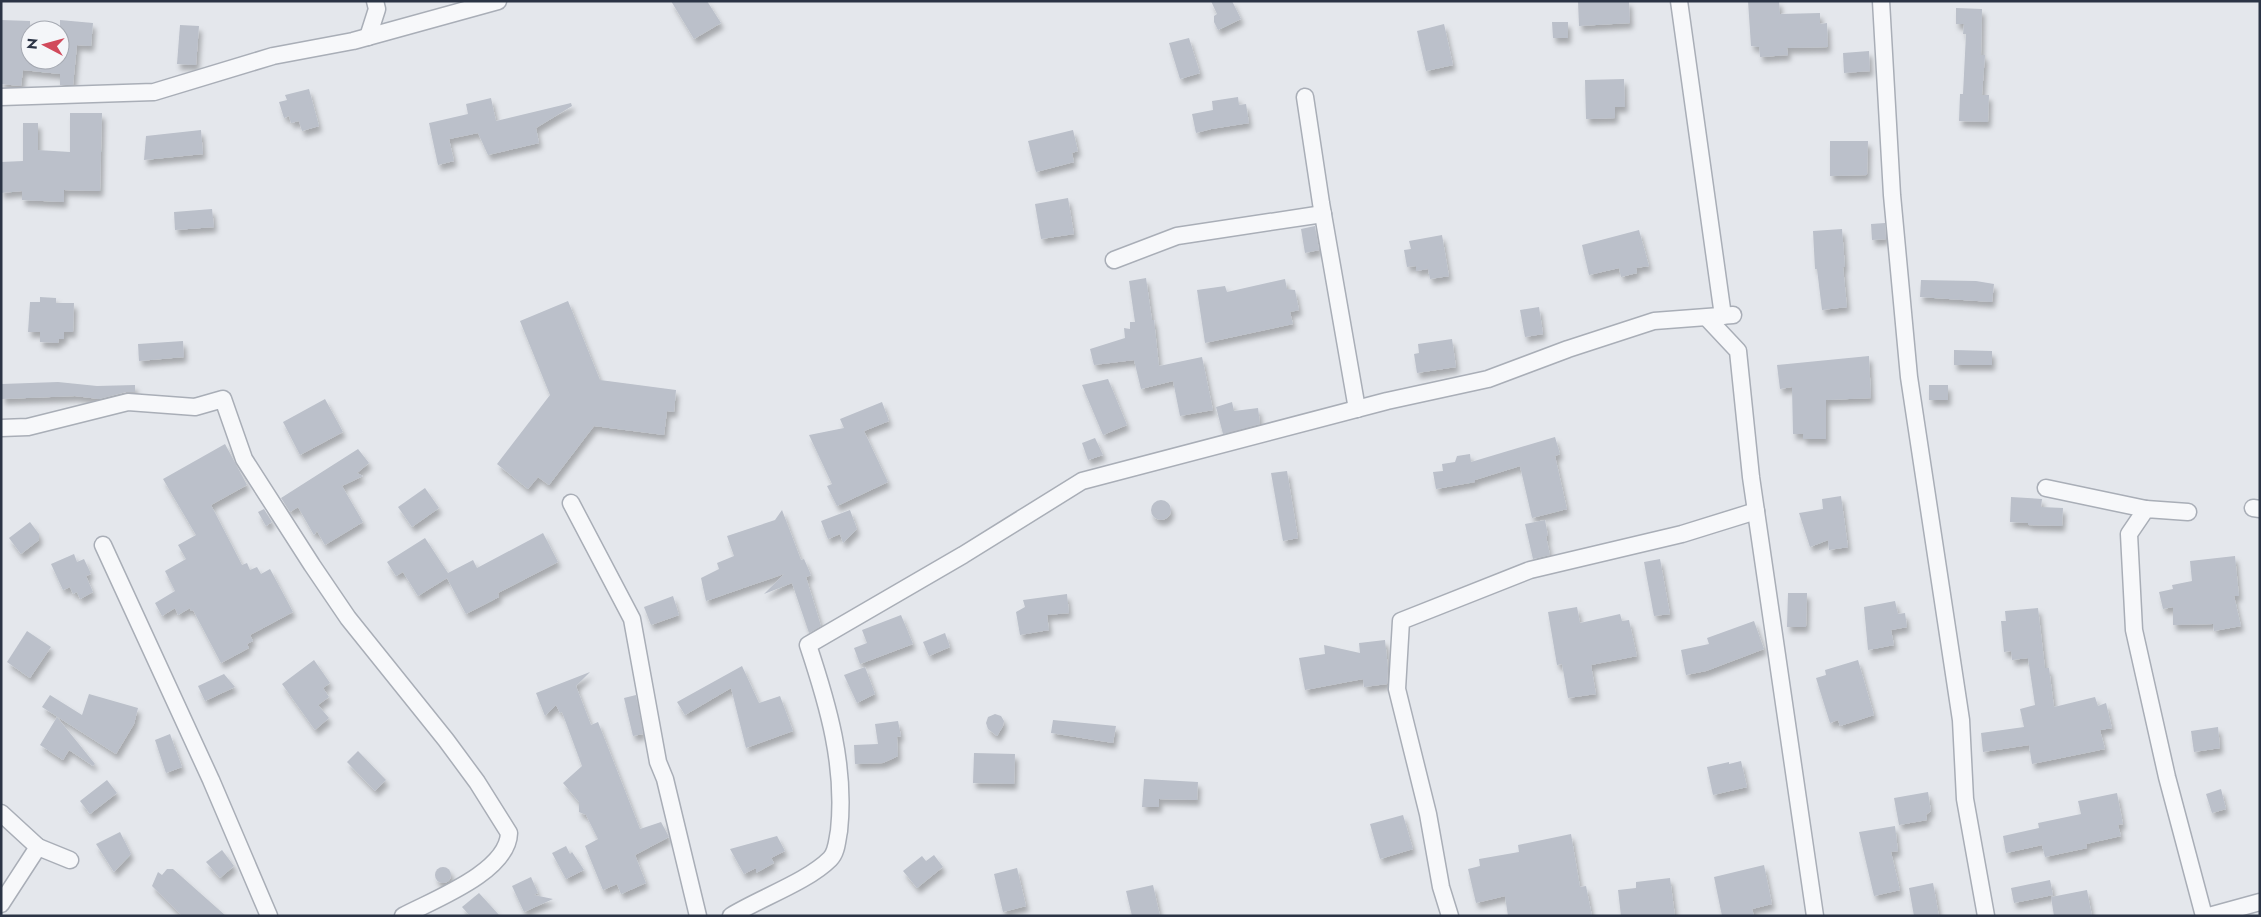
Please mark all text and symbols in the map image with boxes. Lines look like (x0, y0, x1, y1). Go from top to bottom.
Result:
north arrow (20, 20, 70, 70)
text: N (22, 37, 43, 50)

